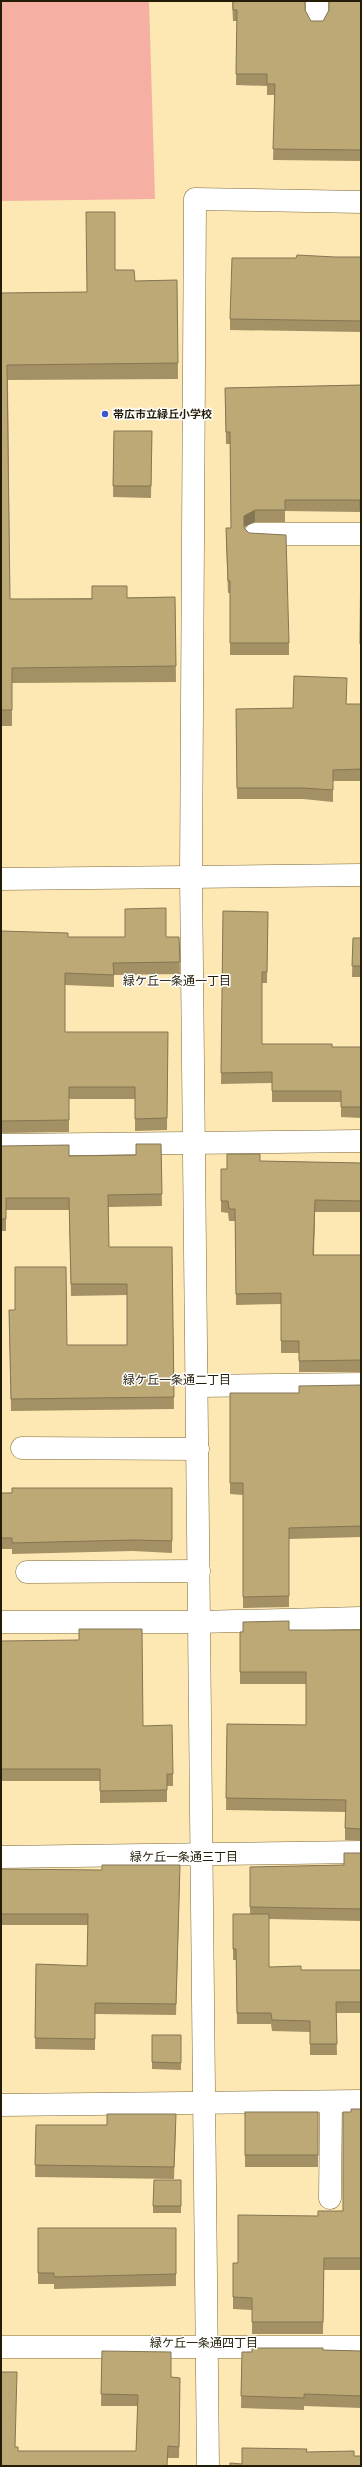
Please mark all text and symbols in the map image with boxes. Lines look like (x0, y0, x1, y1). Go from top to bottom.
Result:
place label: 帯広市立緑丘小学校 (113, 406, 212, 422)
marker: 帯広市立緑丘小学校 (100, 409, 110, 419)
district label: 緑ケ丘一条通一丁目 (123, 972, 231, 989)
district label: 緑ケ丘一条通二丁目 (123, 1371, 231, 1388)
district label: 緑ケ丘一条通三丁目 (130, 1848, 238, 1865)
district label: 緑ケ丘一条通四丁目 (150, 2334, 258, 2351)

